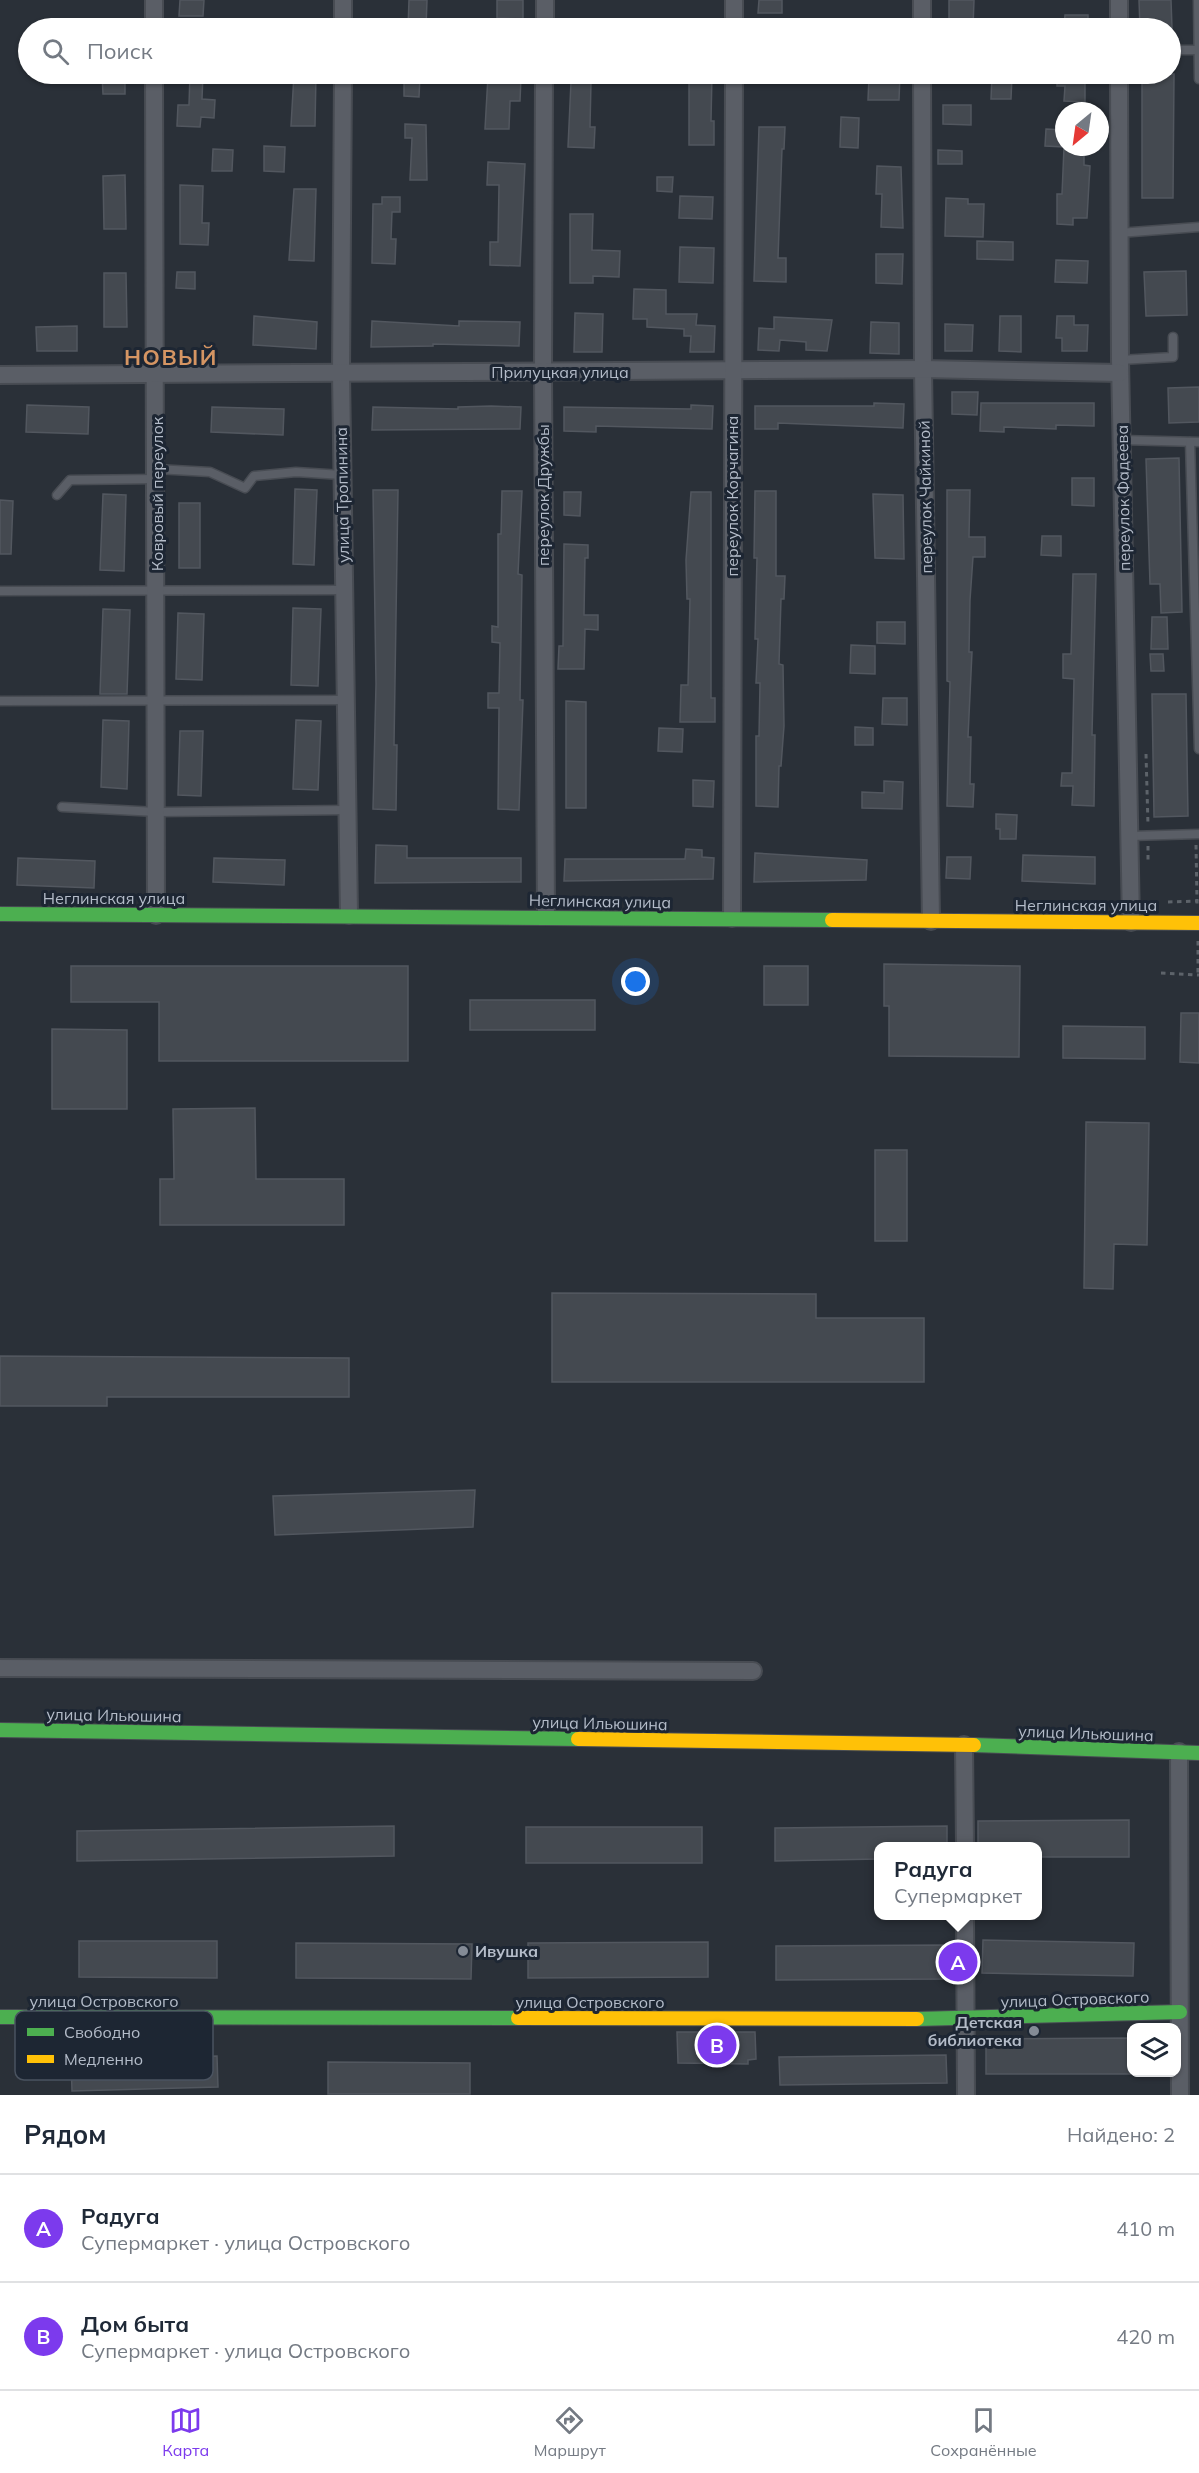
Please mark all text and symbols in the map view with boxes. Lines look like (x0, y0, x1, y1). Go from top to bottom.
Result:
search box (18, 18, 1181, 84)
icon: search (39, 35, 72, 68)
text: Поиск (87, 37, 153, 65)
north arrow (1055, 102, 1109, 156)
district label: НОВЫЙ (124, 343, 218, 371)
street label: Прилуцкая улица (491, 362, 629, 382)
street label: Ковровый переулок (147, 416, 167, 571)
street label: переулок Корчагина (722, 416, 742, 576)
street label: переулок Чайкиной (914, 420, 936, 574)
street label: переулок Дружбы (533, 424, 553, 566)
street label: переулок Фадеева (1112, 425, 1134, 571)
street label: улица Тропинина (331, 427, 353, 563)
street label: Неглинская улица (43, 888, 185, 908)
street label: Неглинская улица (529, 890, 671, 912)
street label: Неглинская улица (1015, 895, 1157, 915)
your location (621, 967, 650, 996)
street label: улица Ильюшина (46, 1704, 182, 1726)
street label: улица Ильюшина (532, 1712, 668, 1734)
street label: улица Ильюшина (1018, 1721, 1154, 1745)
popup (874, 1842, 1042, 1920)
text: Радуга (894, 1855, 973, 1883)
text: Супермаркет (894, 1883, 1022, 1908)
pin: A (938, 1940, 978, 1984)
place label: Ивушка (475, 1941, 538, 1961)
marker: Ивушка (456, 1944, 470, 1958)
street label: улица Островского (1000, 1986, 1150, 2012)
street label: улица Островского (30, 1991, 178, 2011)
street label: улица Островского (516, 1992, 664, 2012)
legend (15, 2011, 213, 2080)
place label: Детская библиотека (928, 2012, 1022, 2050)
text: Свободно (64, 2022, 140, 2042)
pin: B (698, 2022, 736, 2068)
map controls (1127, 2023, 1181, 2077)
button: layers (1127, 2023, 1181, 2077)
marker: Детская библиотека (1027, 2024, 1041, 2038)
text: Медленно (64, 2049, 143, 2069)
text: Рядом (24, 2118, 107, 2151)
text: Найдено: 2 (1067, 2122, 1175, 2147)
text: Радуга (81, 2202, 160, 2230)
text: A (36, 2216, 51, 2241)
text: 410 m (1116, 2216, 1175, 2241)
text: Супермаркет · улица Островского (81, 2230, 410, 2255)
text: Дом быта (81, 2310, 189, 2338)
text: B (37, 2324, 50, 2349)
text: 420 m (1116, 2324, 1175, 2349)
text: Супермаркет · улица Островского (81, 2338, 410, 2363)
tab: Карта (162, 2404, 209, 2460)
tab: Маршрут (534, 2404, 606, 2460)
tab: Сохранённые (930, 2404, 1037, 2460)

